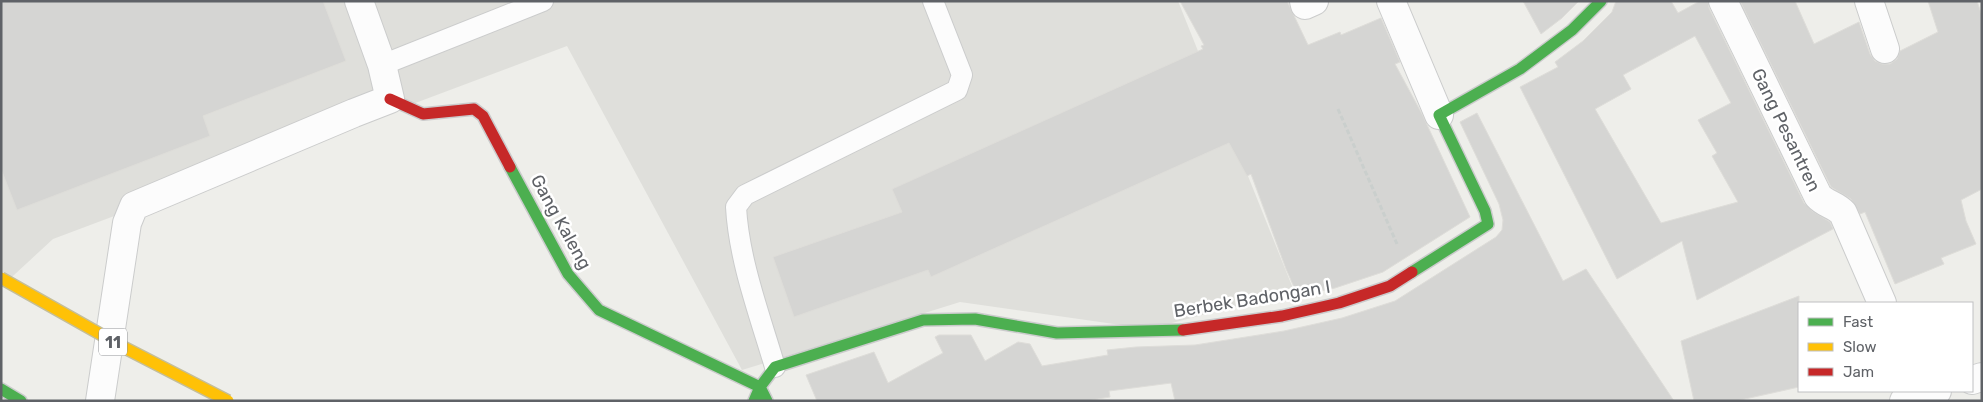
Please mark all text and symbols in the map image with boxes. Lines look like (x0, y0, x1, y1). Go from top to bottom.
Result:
street label: Gang Pesantren (1747, 65, 1825, 195)
street label: Gang Kaleng (526, 171, 596, 273)
street label: Berbek Badongan I (1172, 276, 1332, 322)
legend (1798, 302, 1973, 392)
text: Fast (1843, 313, 1873, 331)
road number: 11 (99, 328, 127, 356)
text: Slow (1843, 338, 1876, 356)
text: Jam (1843, 363, 1874, 381)

